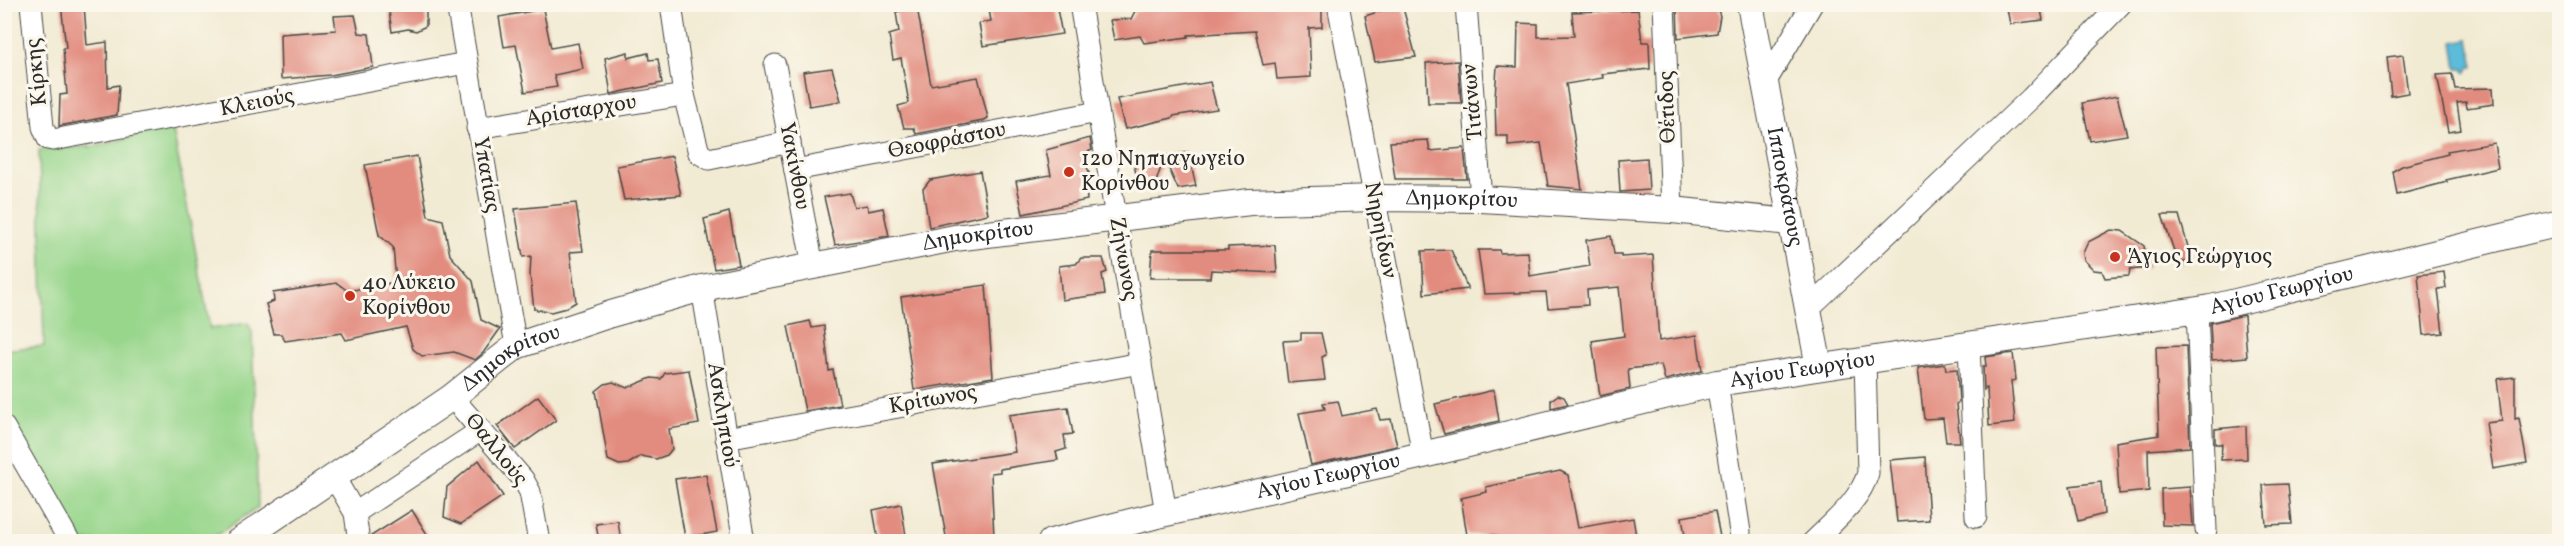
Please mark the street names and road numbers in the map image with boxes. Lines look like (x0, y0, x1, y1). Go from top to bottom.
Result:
street label: Κίρκης (18, 37, 56, 107)
street label: Τιτάνων (1454, 62, 1492, 141)
street label: Θέτιδος (1651, 70, 1685, 144)
street label: Κλειούς (217, 81, 297, 125)
street label: Αρίσταρχου (523, 87, 639, 135)
street label: Θεοφράστου (886, 114, 1008, 168)
street label: Υακίνθου (770, 120, 818, 212)
street label: Ιπποκράτους (1758, 124, 1811, 249)
street label: Υπατίας (464, 135, 508, 215)
street label: Νηρηίδων (1355, 179, 1405, 281)
street label: Δημοκρίτου (1406, 183, 1518, 217)
street label: Δημοκρίτου (920, 213, 1035, 260)
street label: Ζήνωνος (1100, 215, 1146, 303)
street label: Αγίου Γεωργίου (2207, 258, 2356, 323)
street label: Δημοκρίτου (454, 317, 564, 399)
street label: Αγίου Γεωργίου (1727, 344, 1877, 396)
street label: Ασκληπιού (698, 360, 746, 470)
street label: Κρίτωνος (887, 377, 979, 423)
street label: Θαλλούς (457, 407, 535, 493)
street label: Αγίου Γεωργίου (1253, 445, 1403, 508)

